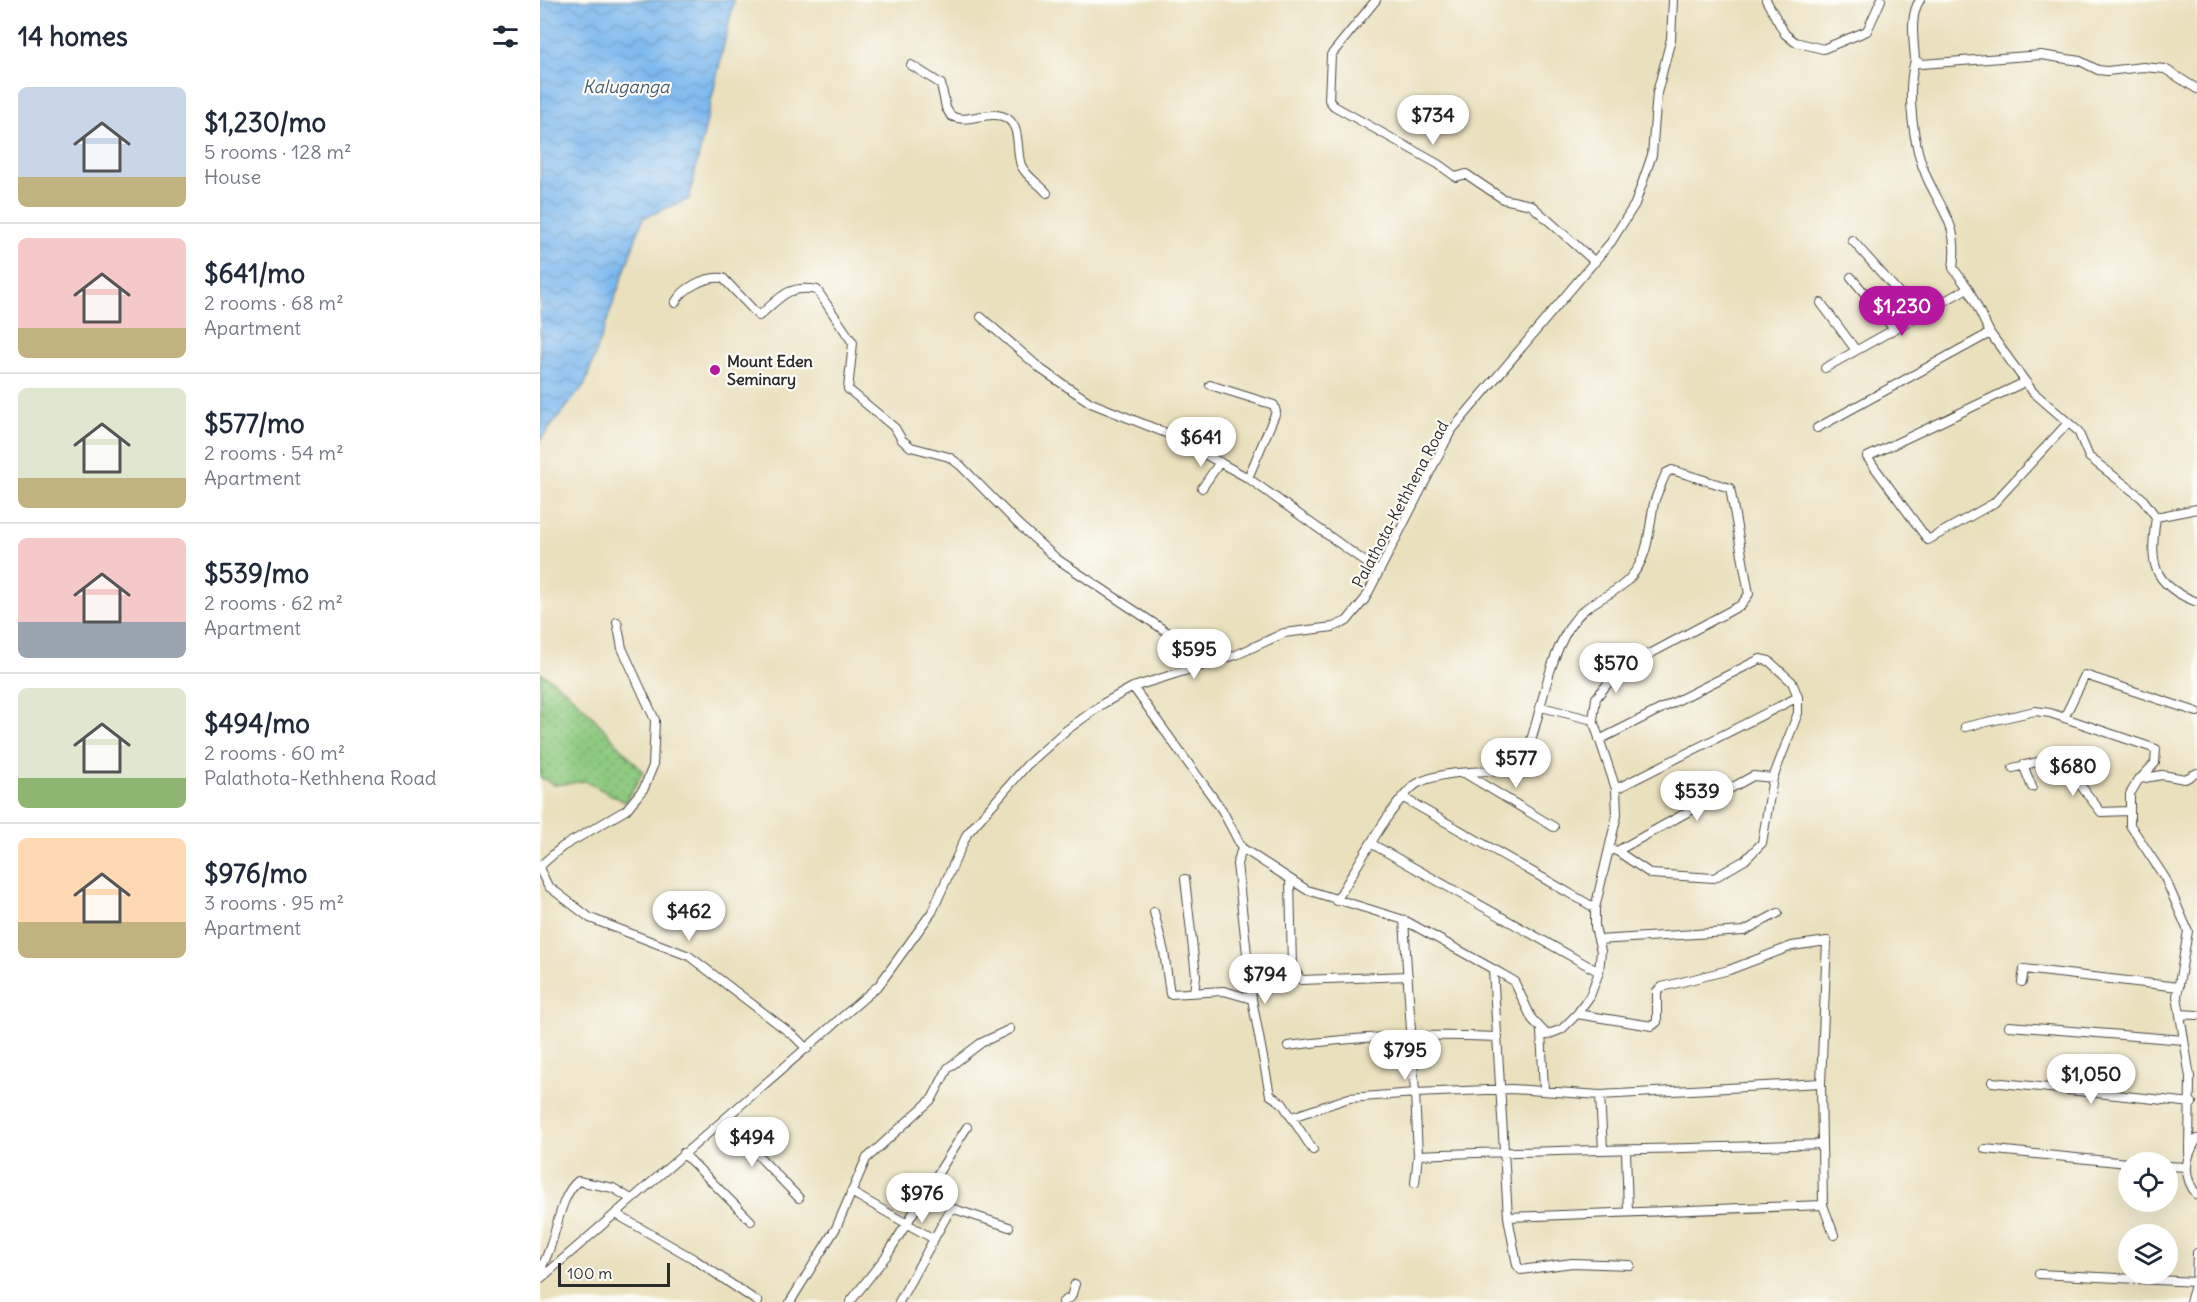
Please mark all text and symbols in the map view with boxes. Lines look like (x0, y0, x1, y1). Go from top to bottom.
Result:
text: 14 homes (18, 20, 128, 53)
icon: filters (489, 20, 522, 53)
water label: Kaluganga (583, 75, 671, 98)
pin: $734 (1397, 95, 1469, 146)
text: $734 (1411, 102, 1455, 127)
text: $1,230/mo (204, 106, 326, 139)
icon: home (66, 111, 138, 183)
text: 5 rooms · 128 m² (204, 139, 352, 164)
text: House (204, 164, 261, 189)
text: $641/mo (204, 257, 305, 290)
icon: home (66, 262, 138, 334)
pin: $1,230 (1853, 286, 1951, 337)
text: 2 rooms · 68 m² (204, 290, 344, 315)
text: $1,230 (1873, 293, 1931, 318)
text: Apartment (204, 315, 301, 340)
place label: Mount Eden Seminary (727, 351, 813, 390)
marker: Mount Eden Seminary (708, 363, 722, 377)
text: $577/mo (204, 407, 305, 440)
icon: home (66, 412, 138, 484)
pin: $641 (1165, 417, 1237, 468)
street label: Palathota-Kethhena Road (1347, 417, 1453, 591)
text: $641 (1180, 424, 1222, 449)
text: 2 rooms · 54 m² (204, 440, 344, 465)
text: Apartment (204, 465, 301, 490)
text: $539/mo (204, 557, 309, 590)
icon: home (66, 562, 138, 634)
text: 2 rooms · 62 m² (204, 590, 343, 615)
text: Apartment (204, 615, 301, 640)
pin: $595 (1158, 629, 1230, 680)
text: $595 (1171, 636, 1217, 661)
pin: $570 (1580, 643, 1652, 694)
text: $570 (1593, 650, 1639, 675)
text: $494/mo (204, 707, 310, 740)
icon: home (66, 712, 138, 784)
pin: $577 (1480, 738, 1552, 789)
text: 2 rooms · 60 m² (204, 740, 345, 765)
text: $577 (1495, 745, 1537, 770)
pin: $680 (2037, 746, 2109, 797)
text: $680 (2049, 753, 2097, 778)
text: Palathota-Kethhena Road (204, 765, 437, 790)
pin: $539 (1661, 771, 1733, 822)
text: $539 (1674, 778, 1720, 803)
text: $976/mo (204, 857, 307, 890)
icon: home (66, 862, 138, 934)
text: 3 rooms · 95 m² (204, 890, 344, 915)
pin: $462 (653, 891, 725, 942)
text: $462 (666, 898, 712, 923)
text: Apartment (204, 915, 301, 940)
pin: $794 (1229, 954, 1301, 1005)
text: $794 (1243, 961, 1287, 986)
pin: $795 (1369, 1030, 1441, 1081)
text: $795 (1383, 1037, 1427, 1062)
pin: $1,050 (2042, 1054, 2140, 1105)
text: $1,050 (2061, 1061, 2121, 1086)
pin: $494 (716, 1117, 788, 1168)
text: $494 (729, 1124, 775, 1149)
map controls (2118, 1152, 2178, 1284)
button: locate (2118, 1152, 2178, 1212)
pin: $976 (886, 1173, 958, 1224)
text: $976 (900, 1180, 944, 1205)
button: layers (2118, 1224, 2178, 1284)
scale bar (558, 1260, 670, 1288)
text: 100 m (567, 1263, 612, 1283)

